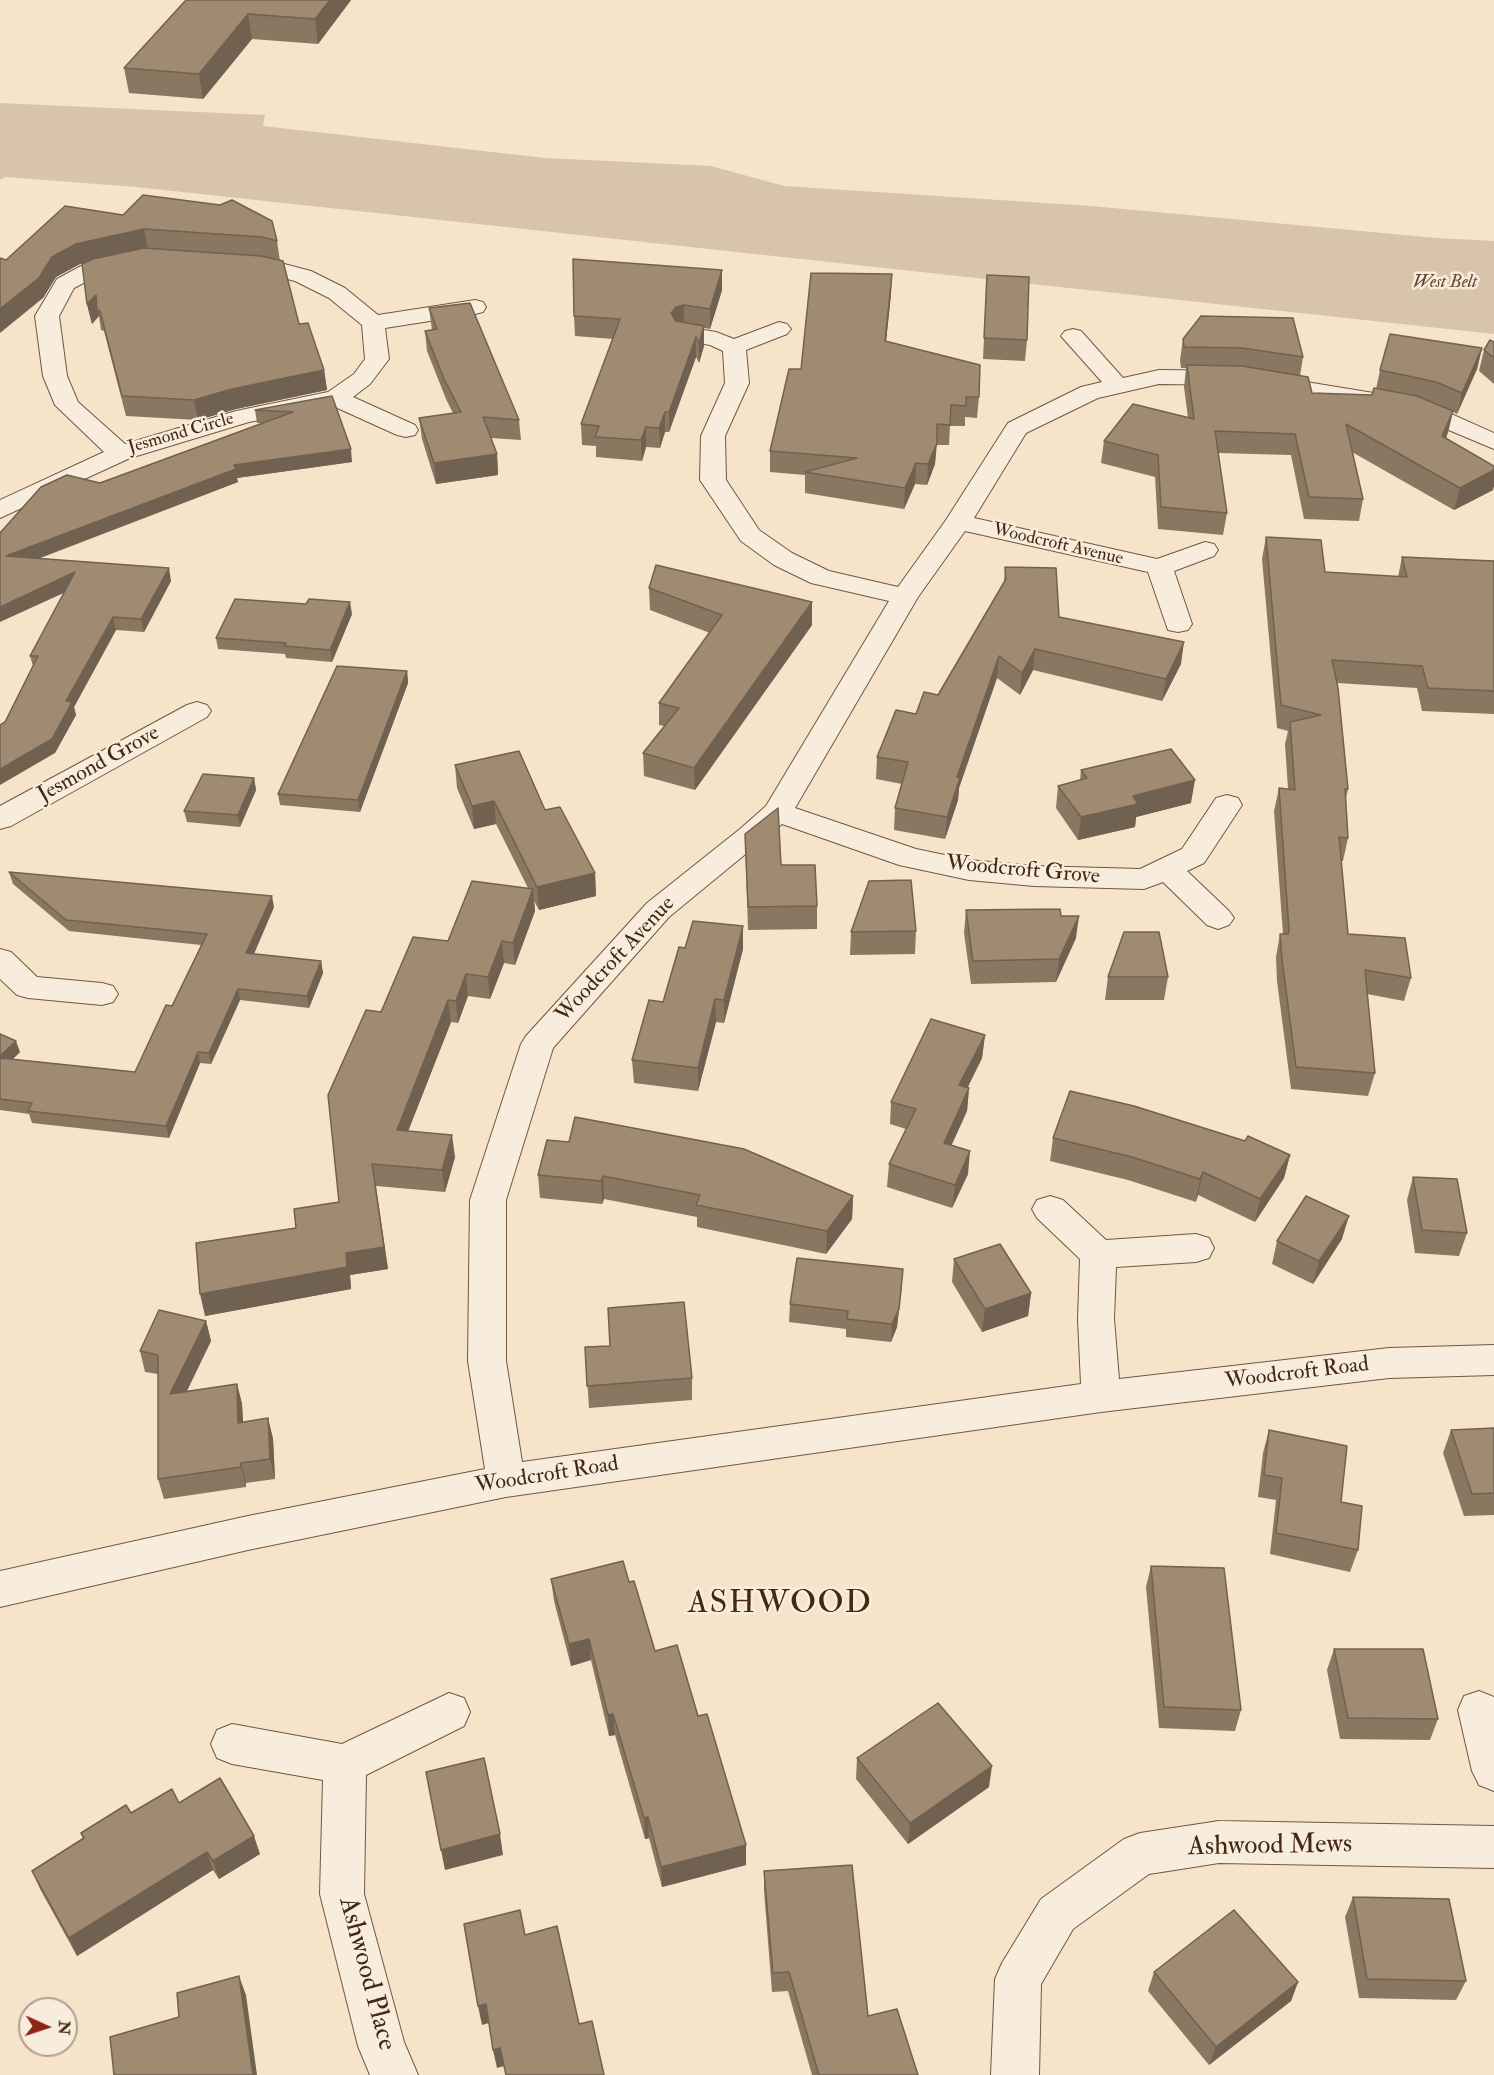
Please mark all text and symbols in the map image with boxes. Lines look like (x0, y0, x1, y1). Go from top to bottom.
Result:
park label: West Belt (1413, 272, 1477, 294)
street label: Jesmond Circle (126, 409, 236, 459)
street label: Woodcroft Avenue (991, 520, 1125, 570)
street label: Jesmond Grove (34, 721, 164, 809)
street label: Woodcroft Grove (945, 851, 1101, 891)
street label: Woodcroft Avenue (551, 892, 681, 1028)
street label: Woodcroft Road (1223, 1352, 1371, 1396)
street label: Woodcroft Road (473, 1452, 621, 1500)
district label: ASHWOOD (688, 1586, 872, 1624)
street label: Ashwood Mews (1188, 1829, 1352, 1865)
street label: Ashwood Place (330, 1894, 402, 2054)
north arrow (18, 1997, 78, 2057)
text: N (54, 2020, 74, 2036)

